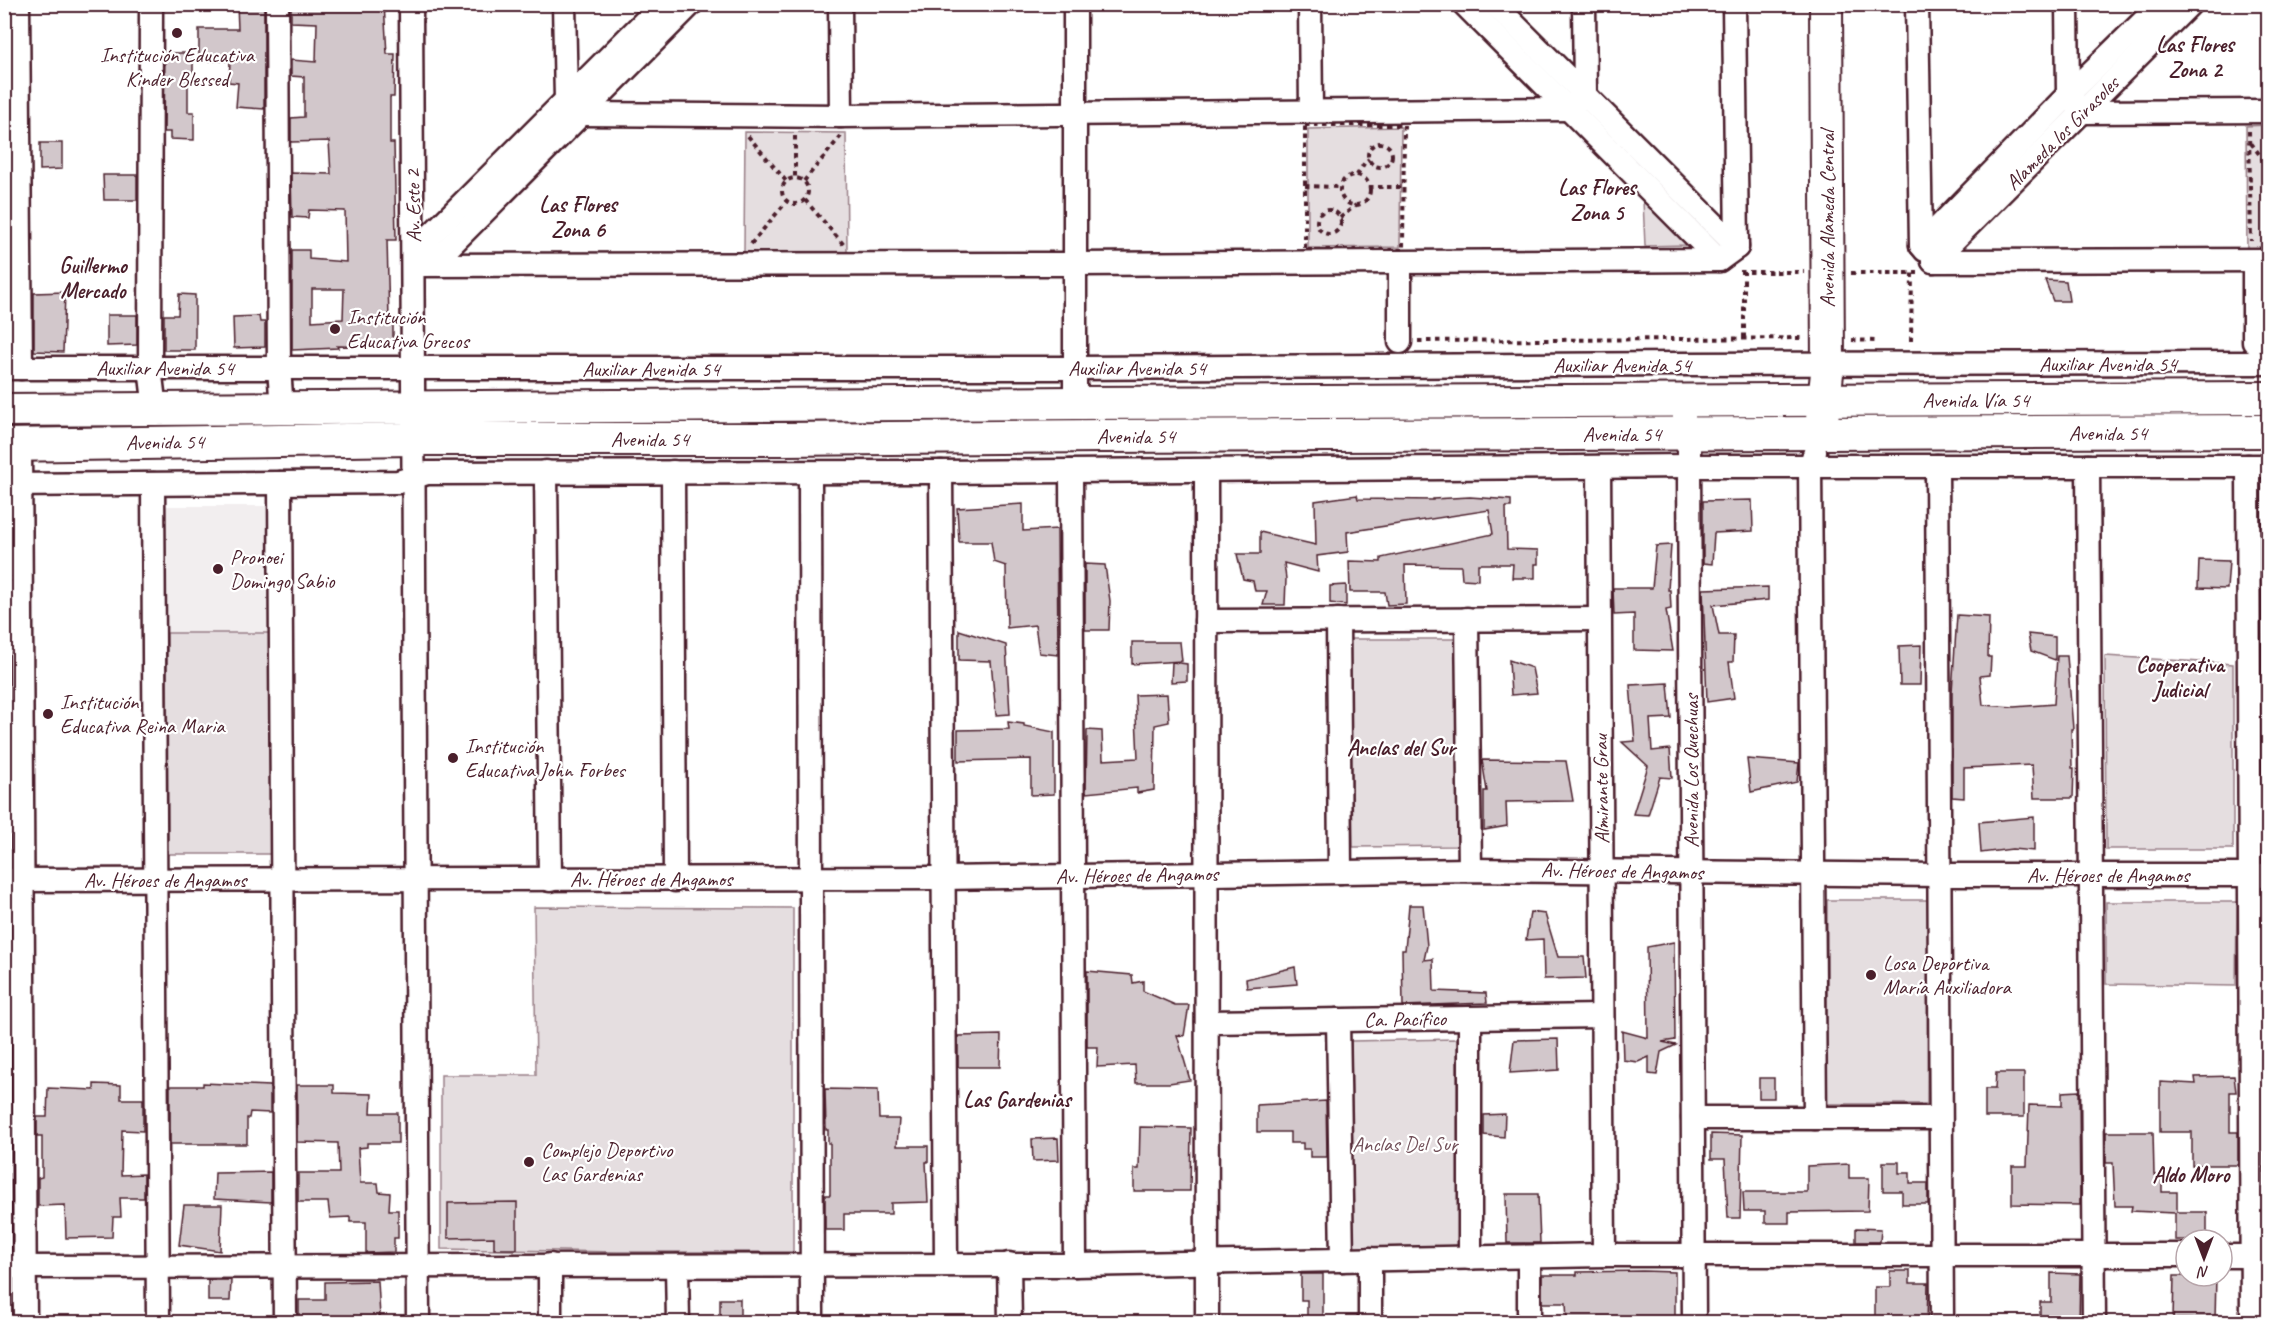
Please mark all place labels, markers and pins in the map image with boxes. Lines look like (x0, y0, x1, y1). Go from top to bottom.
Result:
marker: Institución Educativa Kinder Blessed (170, 26, 184, 40)
place label: Institución Educativa Kinder Blessed (100, 42, 256, 92)
place label: Institución Educativa Grecos (347, 304, 470, 354)
marker: Institución Educativa Grecos (328, 322, 342, 336)
place label: Pronoei Domingo Sabio (230, 544, 336, 594)
marker: Pronoei Domingo Sabio (211, 562, 225, 576)
place label: Institución Educativa Reina Maria (60, 689, 226, 739)
marker: Institución Educativa Reina Maria (41, 707, 55, 721)
place label: Institución Educativa John Forbes (465, 733, 627, 783)
marker: Institución Educativa John Forbes (446, 751, 460, 765)
place label: Losa Deportiva María Auxiliadora (1883, 950, 2013, 1000)
marker: Losa Deportiva María Auxiliadora (1864, 968, 1878, 982)
place label: Complejo Deportivo Las Gardenias (541, 1137, 674, 1187)
marker: Complejo Deportivo Las Gardenias (522, 1155, 536, 1169)

